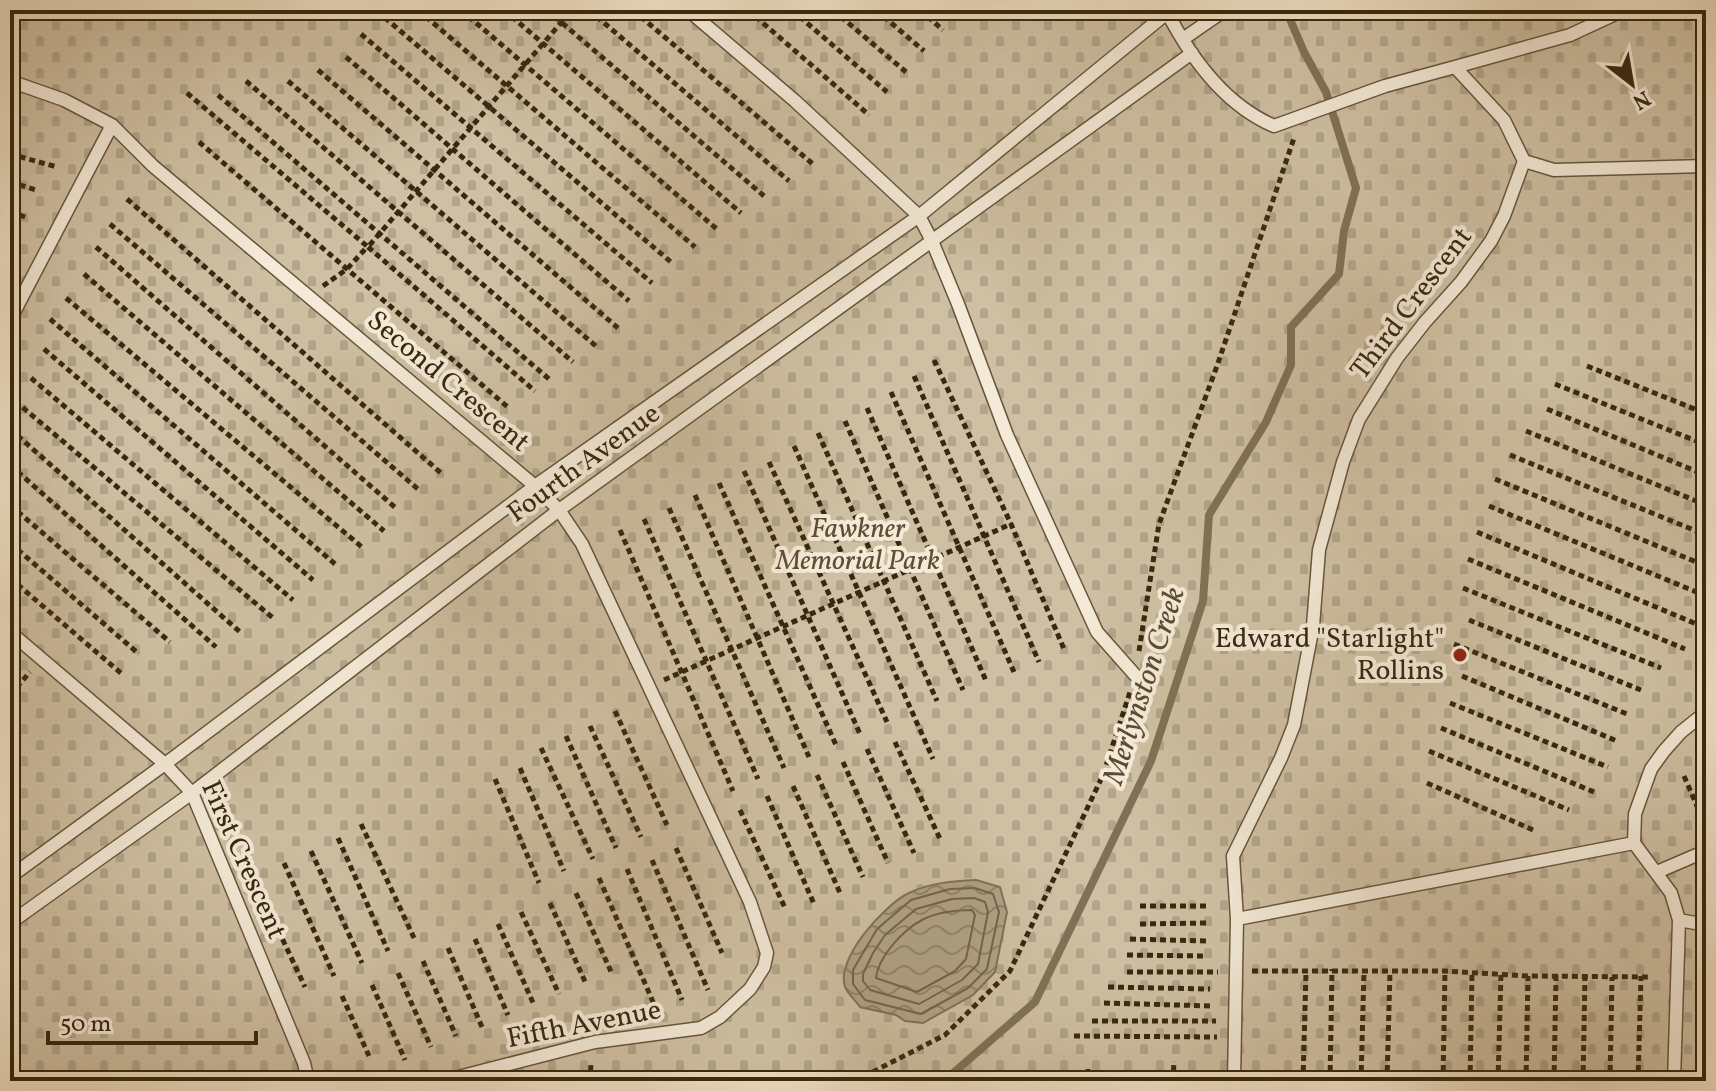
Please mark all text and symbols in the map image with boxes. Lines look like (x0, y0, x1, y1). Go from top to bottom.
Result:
north arrow (1592, 44, 1672, 124)
text: N (1626, 82, 1656, 116)
street label: Third Crescent (1342, 220, 1482, 388)
street label: Second Crescent (358, 302, 538, 462)
street label: Fourth Avenue (500, 395, 668, 533)
park label: Fawkner Memorial Park (775, 510, 940, 581)
water label: Merlynston Creek (1093, 582, 1197, 791)
place label: Edward "Starlight" Rollins (1215, 620, 1444, 691)
marker: Edward "Starlight" Rollins (1451, 646, 1469, 664)
street label: First Crescent (191, 774, 295, 946)
street label: Fifth Avenue (503, 991, 665, 1059)
scale bar (48, 995, 256, 1045)
text: 50 m (60, 1008, 112, 1042)

